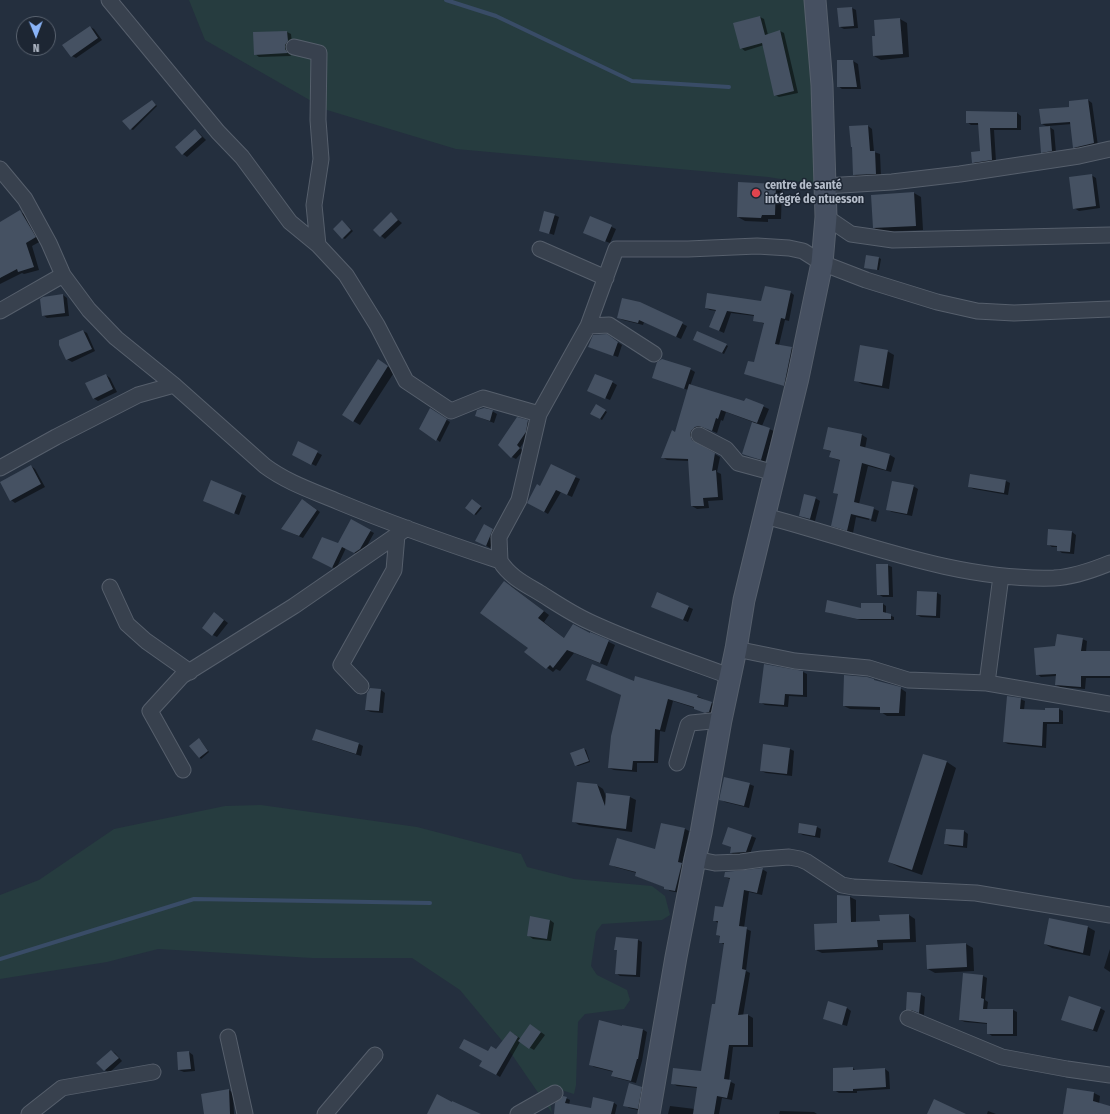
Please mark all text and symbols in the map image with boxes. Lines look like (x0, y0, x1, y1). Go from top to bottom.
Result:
north arrow (16, 16, 56, 56)
text: N (33, 41, 40, 54)
place label: centre de santé intégré de ntuesson (765, 179, 864, 207)
marker: centre de santé intégré de ntuesson (750, 187, 762, 199)

